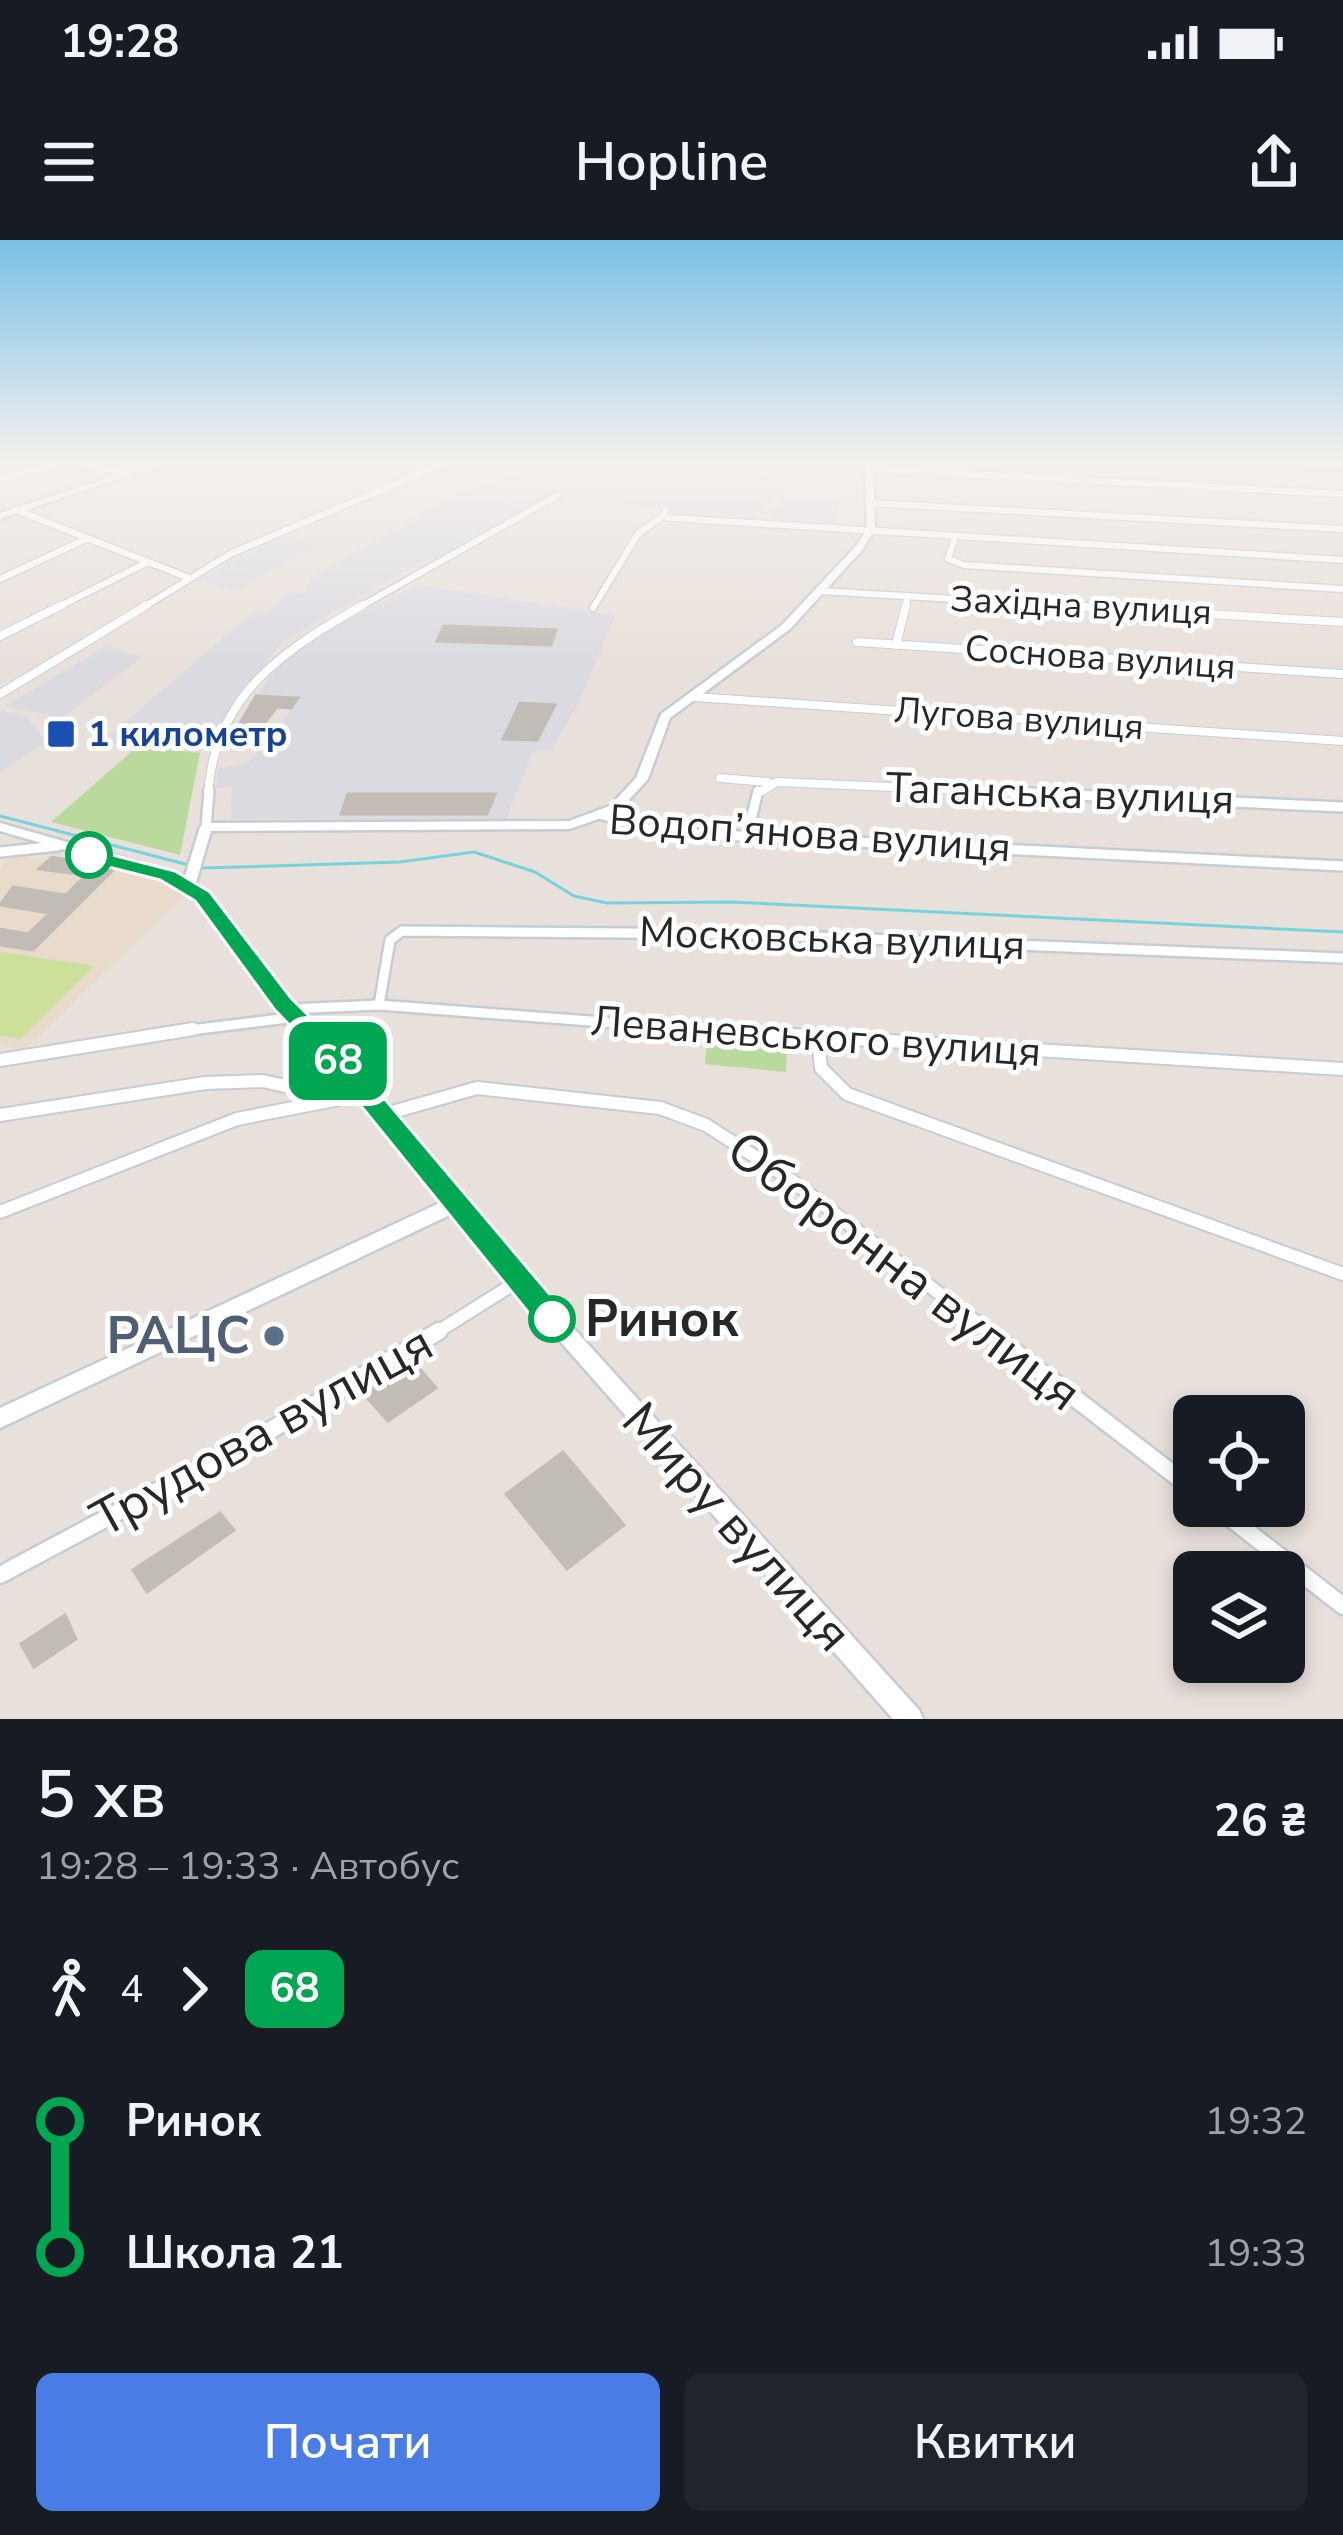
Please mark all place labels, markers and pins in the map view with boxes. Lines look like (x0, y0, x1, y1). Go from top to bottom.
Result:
place label: 1 километр (88, 710, 288, 759)
marker: 1 километр (45, 718, 77, 750)
unlabelled marker (67, 833, 111, 877)
place label: Ринок (585, 1284, 739, 1354)
marker: Ринок (530, 1297, 574, 1341)
place label: РАЦС (107, 1301, 250, 1371)
marker: РАЦС (261, 1323, 287, 1349)

